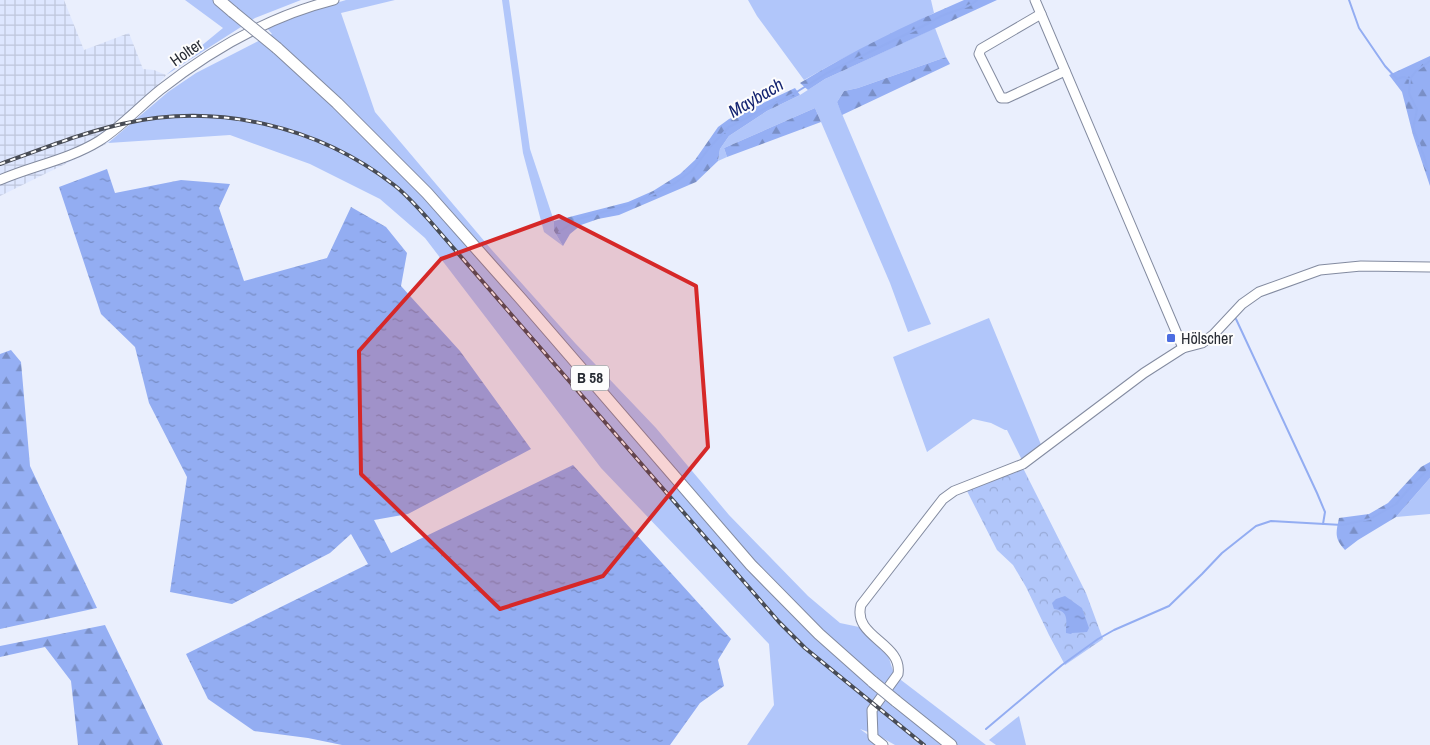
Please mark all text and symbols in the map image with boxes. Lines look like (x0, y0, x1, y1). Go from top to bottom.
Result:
street label: Holter (165, 33, 207, 71)
water label: Maybach (724, 72, 788, 123)
place label: Hölscher (1181, 327, 1233, 349)
marker: Hölscher (1165, 332, 1177, 344)
road number: B 58 (571, 366, 609, 390)

